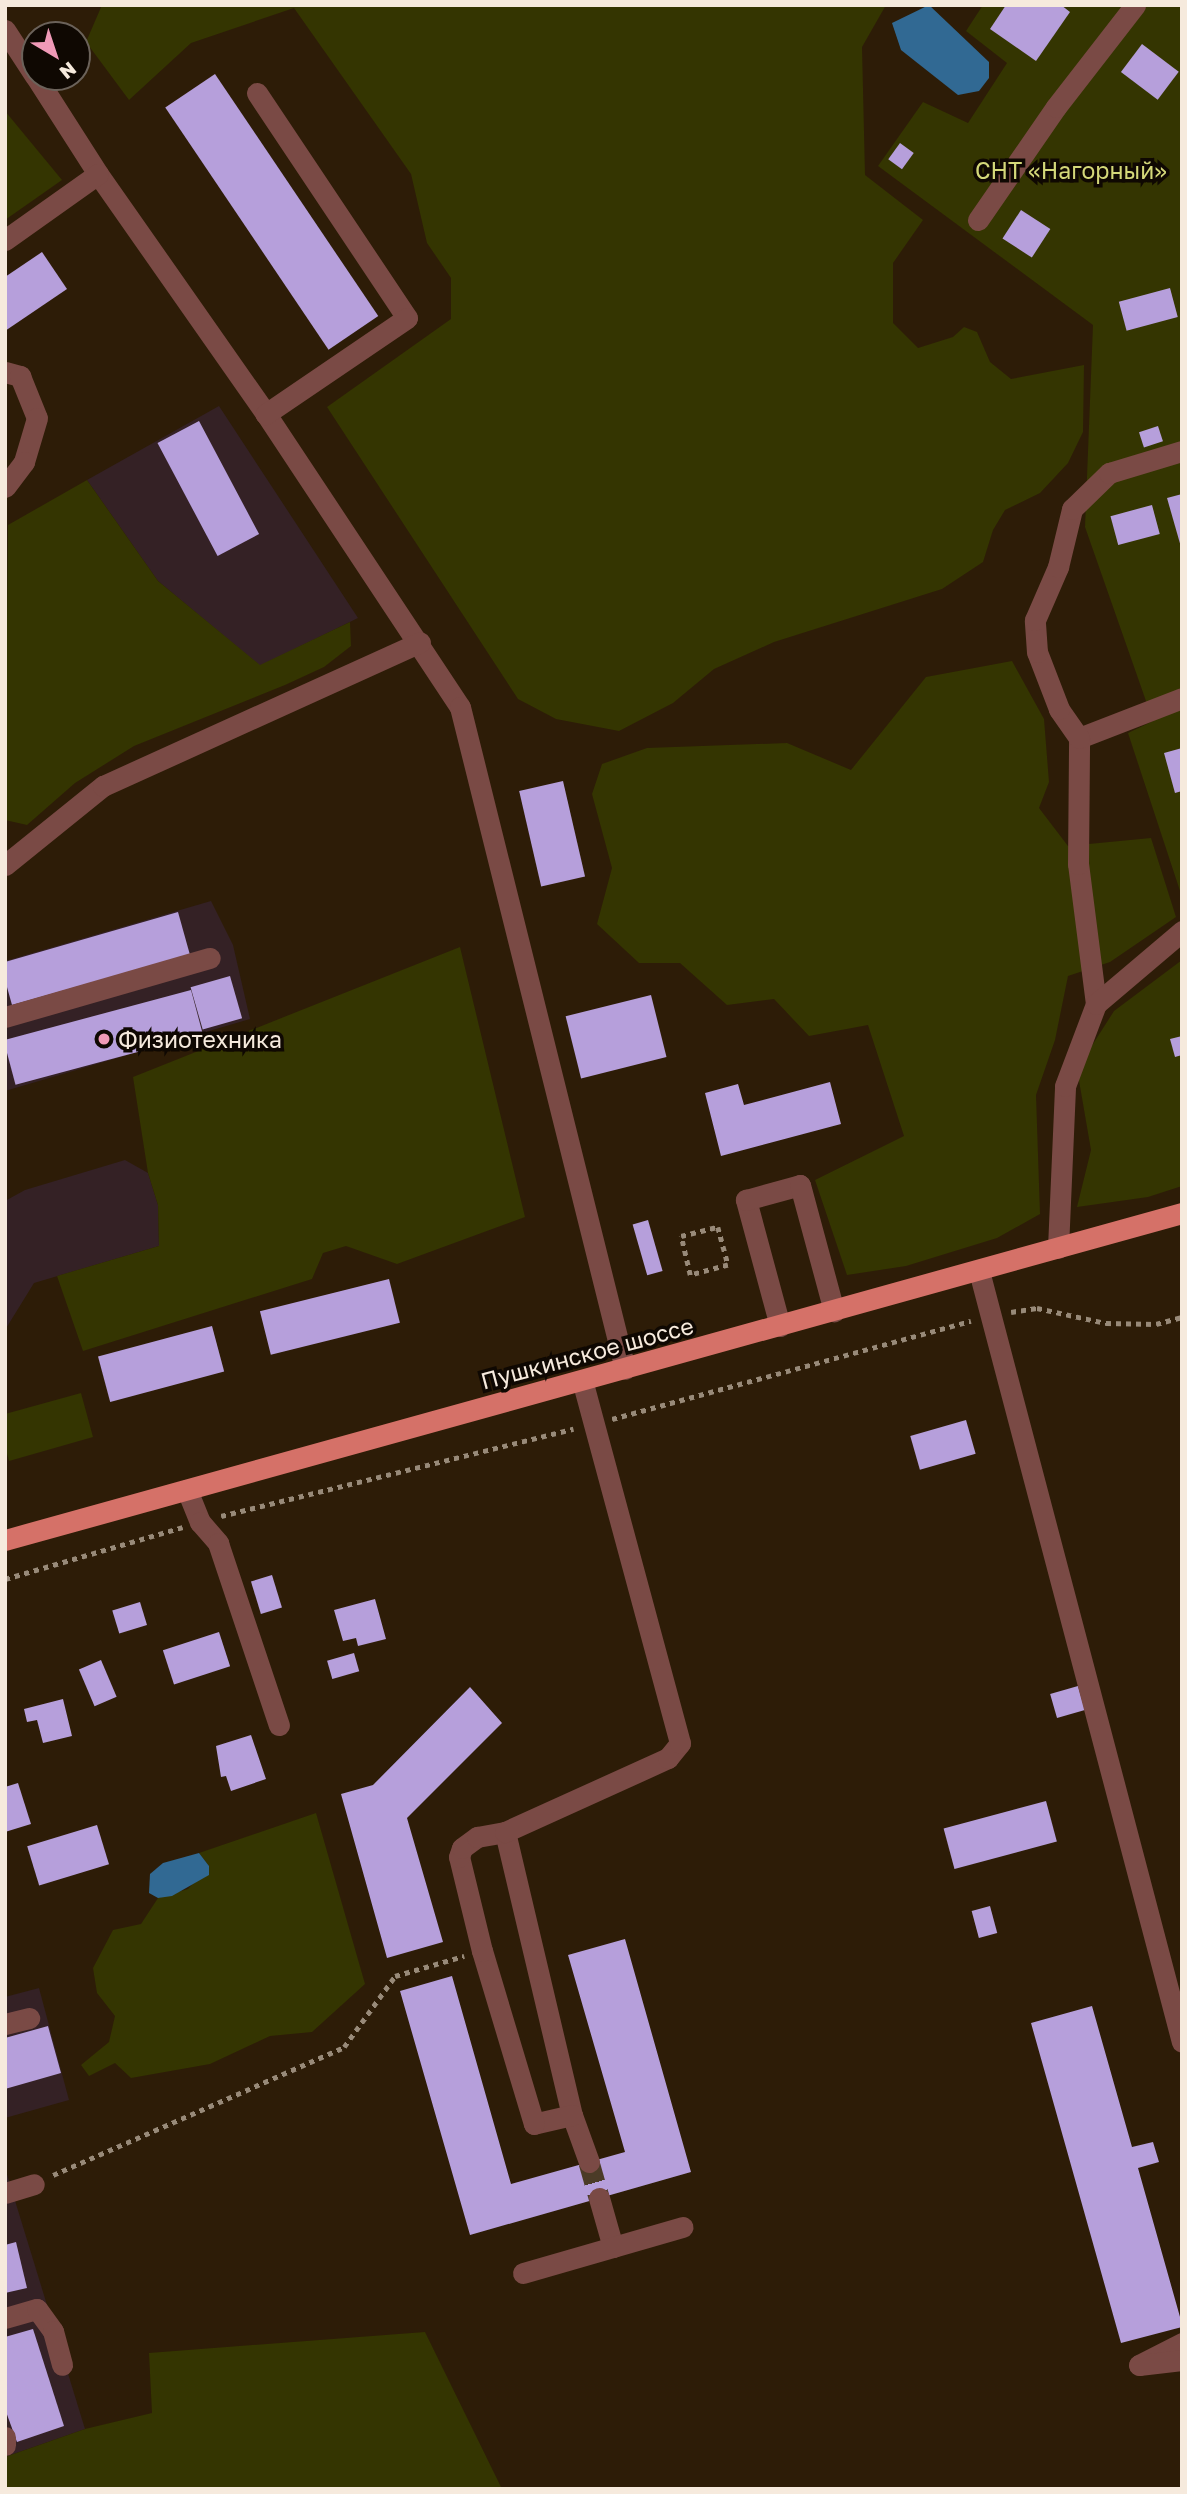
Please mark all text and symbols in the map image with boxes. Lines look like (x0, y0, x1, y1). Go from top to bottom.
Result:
north arrow (21, 21, 91, 91)
text: N (55, 58, 81, 85)
park label: СНТ «Нагорный» (975, 156, 1167, 184)
place label: Физиотехника (118, 1025, 282, 1053)
marker: Физиотехника (96, 1031, 112, 1047)
street label: Пушкинское шоссе (478, 1311, 696, 1395)

